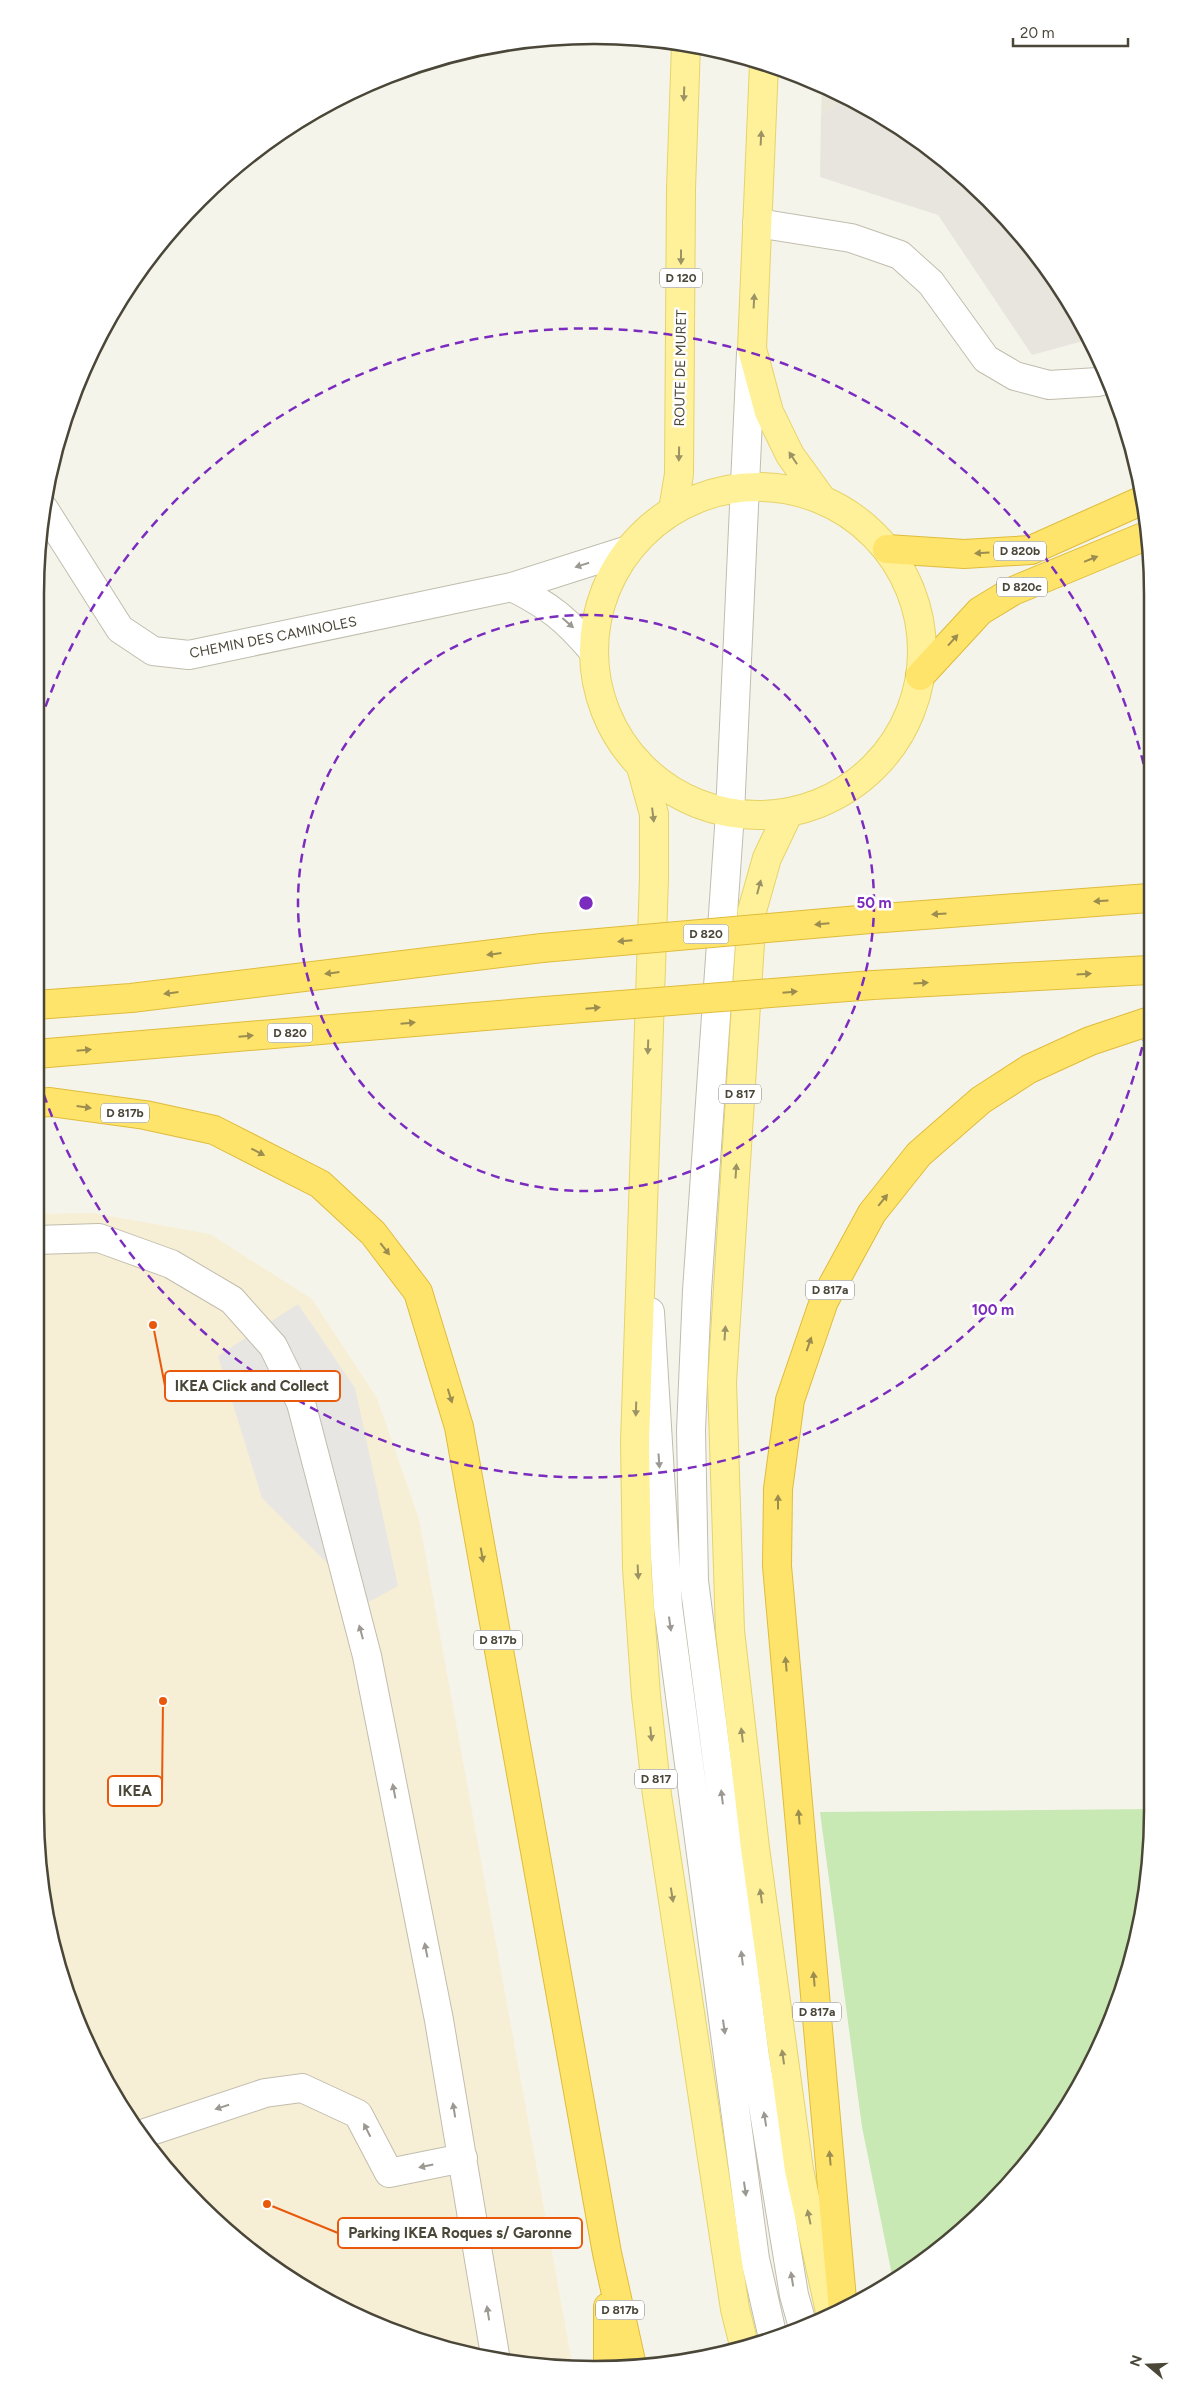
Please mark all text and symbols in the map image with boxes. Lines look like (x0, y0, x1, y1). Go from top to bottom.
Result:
scale bar (1013, 15, 1128, 47)
text: 20 m (1020, 24, 1054, 42)
one-way arrow (680, 86, 688, 102)
one-way arrow (757, 130, 765, 146)
one-way arrow (677, 249, 685, 265)
road number: D 120 (660, 268, 702, 288)
one-way arrow (750, 293, 758, 309)
street label: ROUTE DE MURET (671, 309, 690, 427)
one-way arrow (675, 446, 683, 462)
one-way arrow (788, 452, 797, 465)
road number: D 820b (994, 542, 1046, 560)
one-way arrow (974, 550, 990, 558)
one-way arrow (1084, 555, 1099, 563)
one-way arrow (574, 561, 589, 569)
road number: D 820c (997, 578, 1047, 596)
street label: CHEMIN DES CAMINOLES (188, 613, 358, 662)
one-way arrow (561, 617, 574, 628)
one-way arrow (947, 635, 959, 647)
one-way arrow (649, 807, 657, 823)
one-way arrow (755, 880, 763, 895)
centre of rings (577, 894, 595, 912)
text: 50 m (856, 894, 892, 912)
one-way arrow (1092, 898, 1108, 906)
one-way arrow (930, 910, 946, 918)
one-way arrow (814, 920, 830, 928)
road number: D 820 (684, 924, 728, 944)
one-way arrow (617, 937, 633, 945)
one-way arrow (485, 950, 501, 958)
one-way arrow (324, 969, 340, 977)
one-way arrow (1076, 969, 1092, 977)
one-way arrow (914, 978, 930, 986)
one-way arrow (782, 987, 798, 995)
one-way arrow (163, 989, 179, 997)
one-way arrow (585, 1003, 601, 1011)
one-way arrow (400, 1018, 416, 1026)
road number: D 820 (268, 1024, 312, 1042)
one-way arrow (239, 1032, 255, 1040)
one-way arrow (644, 1039, 652, 1055)
one-way arrow (77, 1045, 93, 1053)
road number: D 817 (719, 1084, 761, 1104)
one-way arrow (76, 1103, 92, 1111)
road number: D 817b (101, 1104, 149, 1122)
one-way arrow (250, 1148, 265, 1157)
one-way arrow (732, 1162, 740, 1178)
one-way arrow (877, 1194, 888, 1207)
one-way arrow (380, 1243, 391, 1256)
road number: D 817a (806, 1280, 854, 1300)
text: 100 m (972, 1301, 1014, 1319)
one-way arrow (722, 1325, 730, 1341)
one-way arrow (806, 1336, 814, 1351)
callout: IKEA Click and Collect (165, 1371, 340, 1401)
text: IKEA Click and Collect (175, 1377, 329, 1395)
one-way arrow (446, 1389, 454, 1404)
one-way arrow (632, 1402, 640, 1418)
one-way arrow (655, 1454, 663, 1470)
one-way arrow (774, 1494, 782, 1510)
one-way arrow (479, 1548, 487, 1564)
one-way arrow (634, 1564, 642, 1580)
one-way arrow (666, 1616, 674, 1632)
one-way arrow (357, 1624, 365, 1639)
road number: D 817b (474, 1630, 522, 1650)
one-way arrow (781, 1656, 789, 1672)
one-way arrow (647, 1726, 655, 1742)
one-way arrow (738, 1726, 746, 1742)
road number: D 817 (635, 1770, 677, 1788)
callout: IKEA (108, 1776, 162, 1806)
text: IKEA (118, 1782, 152, 1800)
one-way arrow (390, 1783, 398, 1799)
one-way arrow (717, 1789, 725, 1805)
one-way arrow (795, 1808, 803, 1824)
one-way arrow (668, 1887, 676, 1903)
one-way arrow (757, 1888, 765, 1904)
one-way arrow (421, 1942, 429, 1958)
one-way arrow (738, 1950, 746, 1966)
one-way arrow (809, 1970, 817, 1986)
road number: D 817a (793, 2002, 841, 2021)
one-way arrow (720, 2020, 728, 2036)
one-way arrow (779, 2049, 787, 2065)
one-way arrow (449, 2102, 457, 2118)
one-way arrow (215, 2104, 230, 2111)
one-way arrow (761, 2111, 769, 2127)
one-way arrow (363, 2123, 371, 2137)
one-way arrow (825, 2150, 833, 2166)
one-way arrow (418, 2162, 434, 2170)
one-way arrow (741, 2181, 749, 2197)
one-way arrow (805, 2210, 813, 2225)
callout: Parking IKEA Roques s/ Garonne (338, 2218, 582, 2248)
text: Parking IKEA Roques s/ Garonne (348, 2224, 573, 2242)
one-way arrow (787, 2271, 795, 2287)
road number: D 817b (596, 2300, 644, 2320)
one-way arrow (484, 2304, 492, 2320)
north arrow (1123, 2340, 1173, 2390)
text: N (1126, 2353, 1146, 2369)

